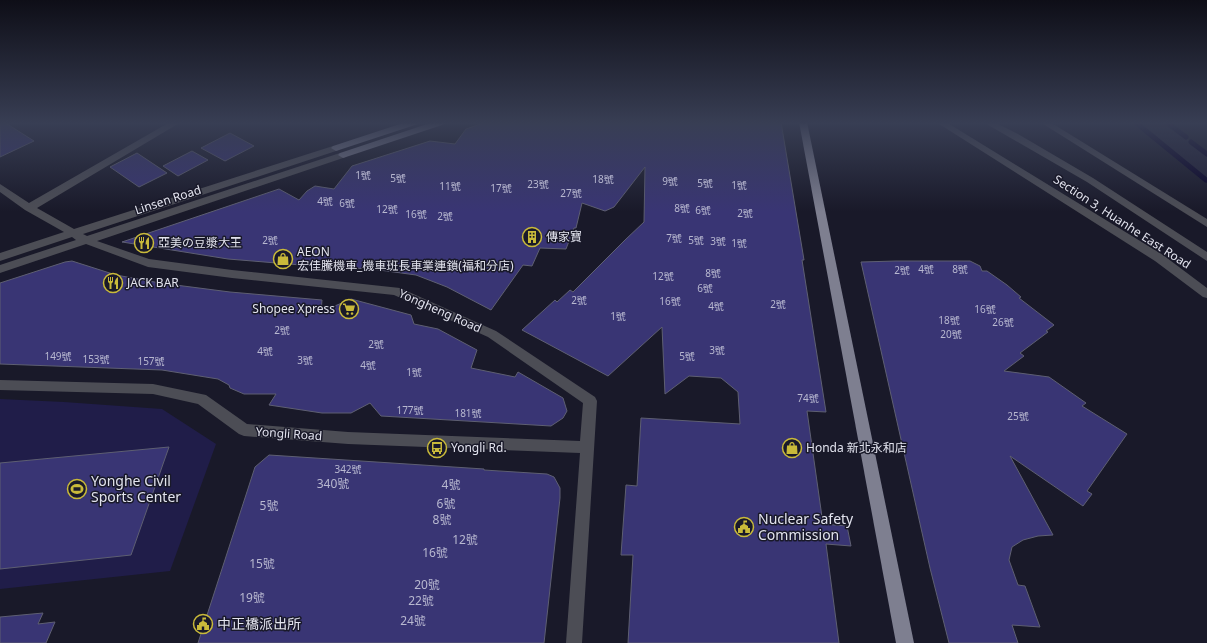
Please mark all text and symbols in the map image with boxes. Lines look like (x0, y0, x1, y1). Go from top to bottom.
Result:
house number: 1號 (355, 168, 371, 182)
house number: 5號 (390, 171, 406, 185)
street label: Section 3, Huanhe East Road (1050, 171, 1194, 272)
house number: 18號 (592, 172, 614, 186)
house number: 9號 (662, 174, 678, 188)
house number: 5號 (697, 176, 713, 190)
house number: 23號 (527, 177, 549, 191)
house number: 1號 (731, 178, 747, 192)
house number: 11號 (439, 179, 461, 193)
street label: Linsen Road (133, 181, 203, 218)
house number: 17號 (490, 181, 512, 195)
house number: 27號 (560, 186, 582, 200)
house number: 4號 (317, 194, 333, 208)
house number: 6號 (339, 196, 355, 210)
house number: 8號 (674, 201, 690, 215)
house number: 12號 (376, 202, 398, 216)
house number: 6號 (695, 203, 711, 217)
house number: 2號 (737, 206, 753, 220)
house number: 16號 (405, 207, 427, 221)
house number: 2號 (437, 209, 453, 223)
building icon: 傳家寶 (521, 226, 543, 248)
place label: 傳家寶 (546, 228, 582, 245)
house number: 7號 (666, 231, 682, 245)
restaurant icon: 亞美の豆漿大王 (133, 232, 155, 254)
house number: 2號 (262, 233, 278, 247)
house number: 5號 (688, 233, 704, 247)
place label: 亞美の豆漿大王 (158, 234, 242, 251)
house number: 3號 (710, 234, 726, 248)
house number: 1號 (731, 236, 747, 250)
place label: AEON 宏佳騰機車_機車班長車業連鎖(福和分店) (297, 243, 514, 274)
shop icon: AEON 宏佳騰機車_機車班長車業連鎖(福和分店) (272, 248, 294, 270)
house number: 4號 (918, 262, 934, 276)
house number: 8號 (952, 262, 968, 276)
house number: 2號 (894, 263, 910, 277)
house number: 8號 (705, 266, 721, 280)
house number: 12號 (652, 269, 674, 283)
restaurant icon: JACK BAR (102, 272, 124, 294)
place label: JACK BAR (126, 274, 179, 291)
house number: 6號 (697, 281, 713, 295)
street label: Yongheng Road (396, 285, 484, 336)
house number: 2號 (571, 293, 587, 307)
house number: 16號 (659, 294, 681, 308)
house number: 2號 (770, 297, 786, 311)
supermarket icon: Shopee Xpress (338, 298, 360, 320)
house number: 4號 (708, 299, 724, 313)
place label: Shopee Xpress (252, 300, 335, 317)
house number: 16號 (974, 302, 996, 316)
house number: 1號 (610, 309, 626, 323)
house number: 18號 (938, 313, 960, 327)
house number: 26號 (992, 315, 1014, 329)
house number: 2號 (274, 323, 290, 337)
house number: 20號 (940, 327, 962, 341)
house number: 2號 (368, 337, 384, 351)
house number: 3號 (709, 343, 725, 357)
house number: 4號 (257, 344, 273, 358)
house number: 149號 (44, 349, 72, 363)
house number: 5號 (679, 349, 695, 363)
house number: 153號 (82, 352, 110, 366)
house number: 3號 (297, 353, 313, 367)
house number: 157號 (137, 354, 165, 368)
house number: 4號 (360, 358, 376, 372)
house number: 1號 (406, 365, 422, 379)
house number: 74號 (797, 391, 819, 405)
house number: 177號 (396, 403, 424, 417)
house number: 181號 (454, 406, 482, 420)
house number: 25號 (1007, 409, 1029, 423)
street label: Yongli Road (255, 423, 323, 444)
bus stop icon: Yongli Rd. (426, 437, 448, 459)
shop icon: Honda 新北永和店 (781, 437, 803, 459)
place label: Yongli Rd. (451, 439, 507, 456)
place label: Honda 新北永和店 (806, 439, 907, 456)
house number: 342號 (334, 462, 362, 476)
place label: Yonghe Civil Sports Center (91, 471, 181, 506)
house number: 340號 (317, 475, 349, 492)
house number: 4號 (442, 476, 460, 493)
sports icon: Yonghe Civil Sports Center (66, 478, 88, 500)
house number: 6號 (437, 495, 455, 512)
house number: 5號 (260, 497, 278, 514)
place label: Nuclear Safety Commission (758, 509, 854, 544)
house number: 8號 (433, 511, 451, 528)
public building icon: Nuclear Safety Commission (733, 516, 755, 538)
house number: 12號 (452, 531, 478, 548)
house number: 16號 (422, 544, 448, 561)
house number: 15號 (249, 555, 275, 572)
house number: 20號 (414, 576, 440, 593)
house number: 19號 (239, 589, 265, 606)
house number: 22號 (408, 592, 434, 609)
house number: 24號 (400, 612, 426, 629)
public building icon: 中正橋派出所 (192, 613, 214, 635)
place label: 中正橋派出所 (217, 614, 301, 633)

